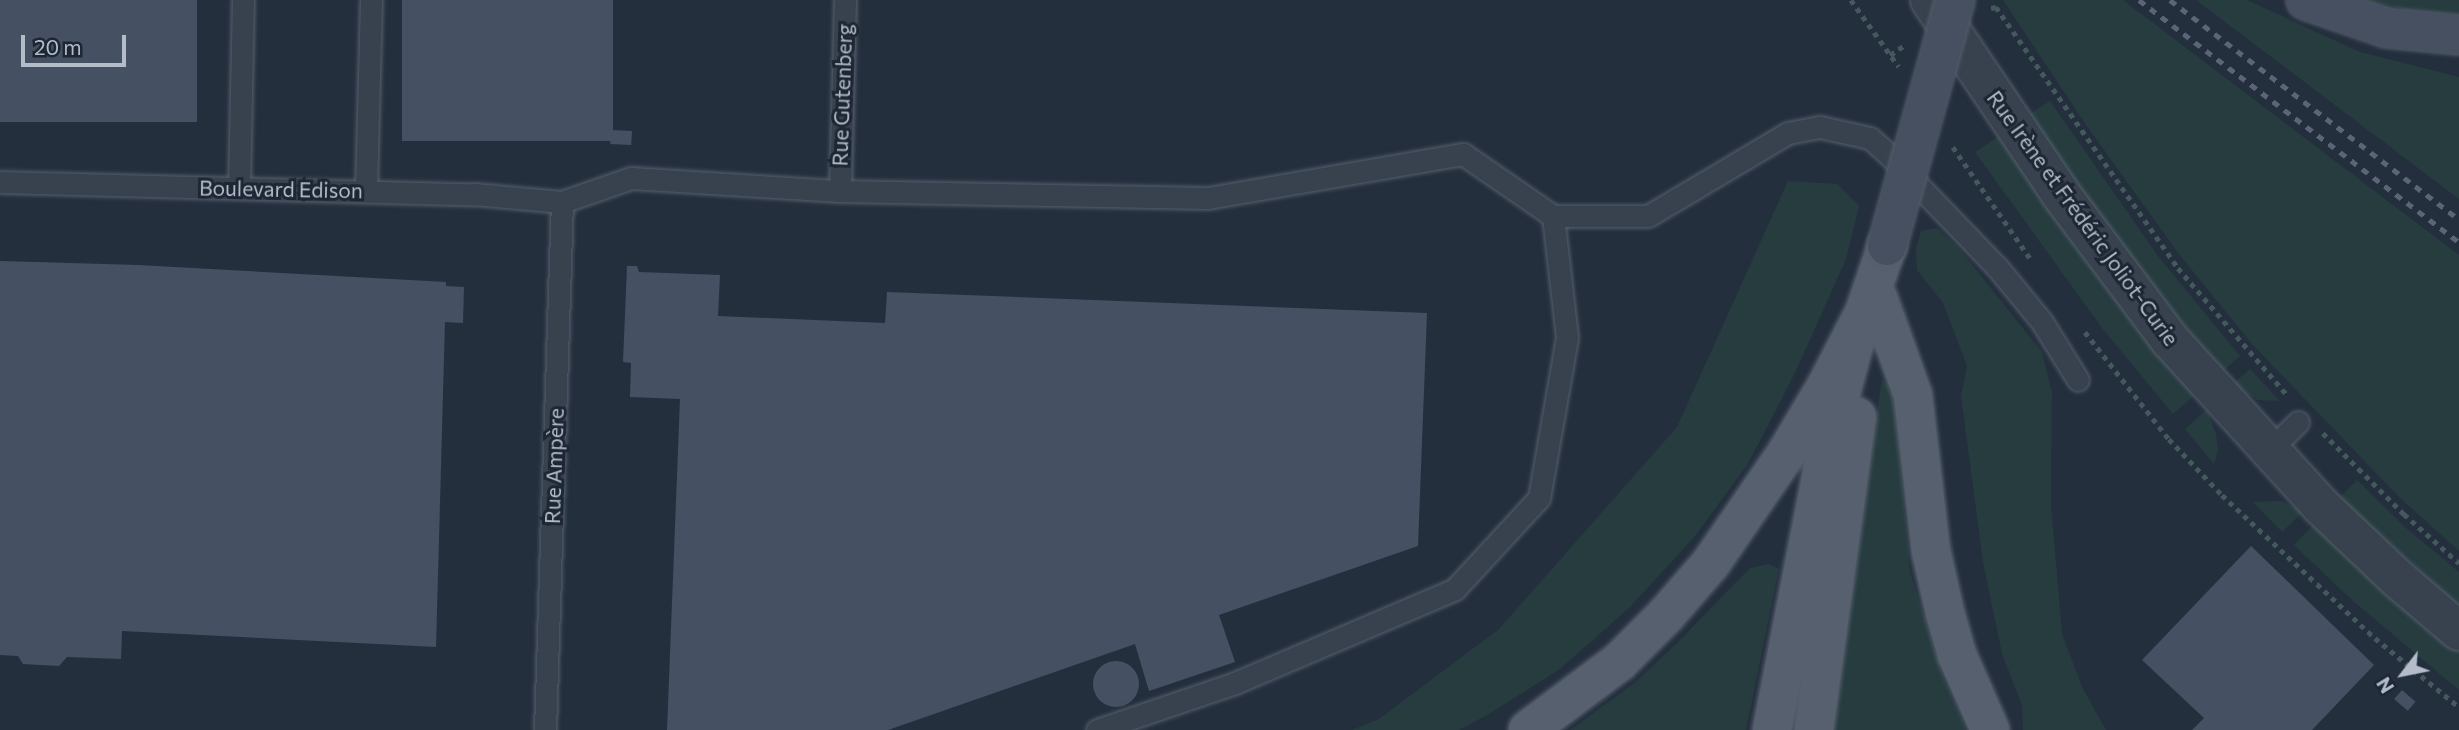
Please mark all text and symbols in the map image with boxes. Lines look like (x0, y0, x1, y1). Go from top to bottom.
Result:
scale bar (24, 21, 130, 65)
street label: Rue Gutenberg (827, 23, 857, 167)
text: 20 m (34, 34, 82, 59)
street label: Rue Irène et Frédéric Joliot-Curie (1982, 86, 2184, 350)
street label: Boulevard Edison (199, 175, 363, 203)
street label: Rue Ampère (539, 407, 569, 525)
north arrow (2368, 639, 2438, 709)
text: N (2371, 673, 2398, 698)

